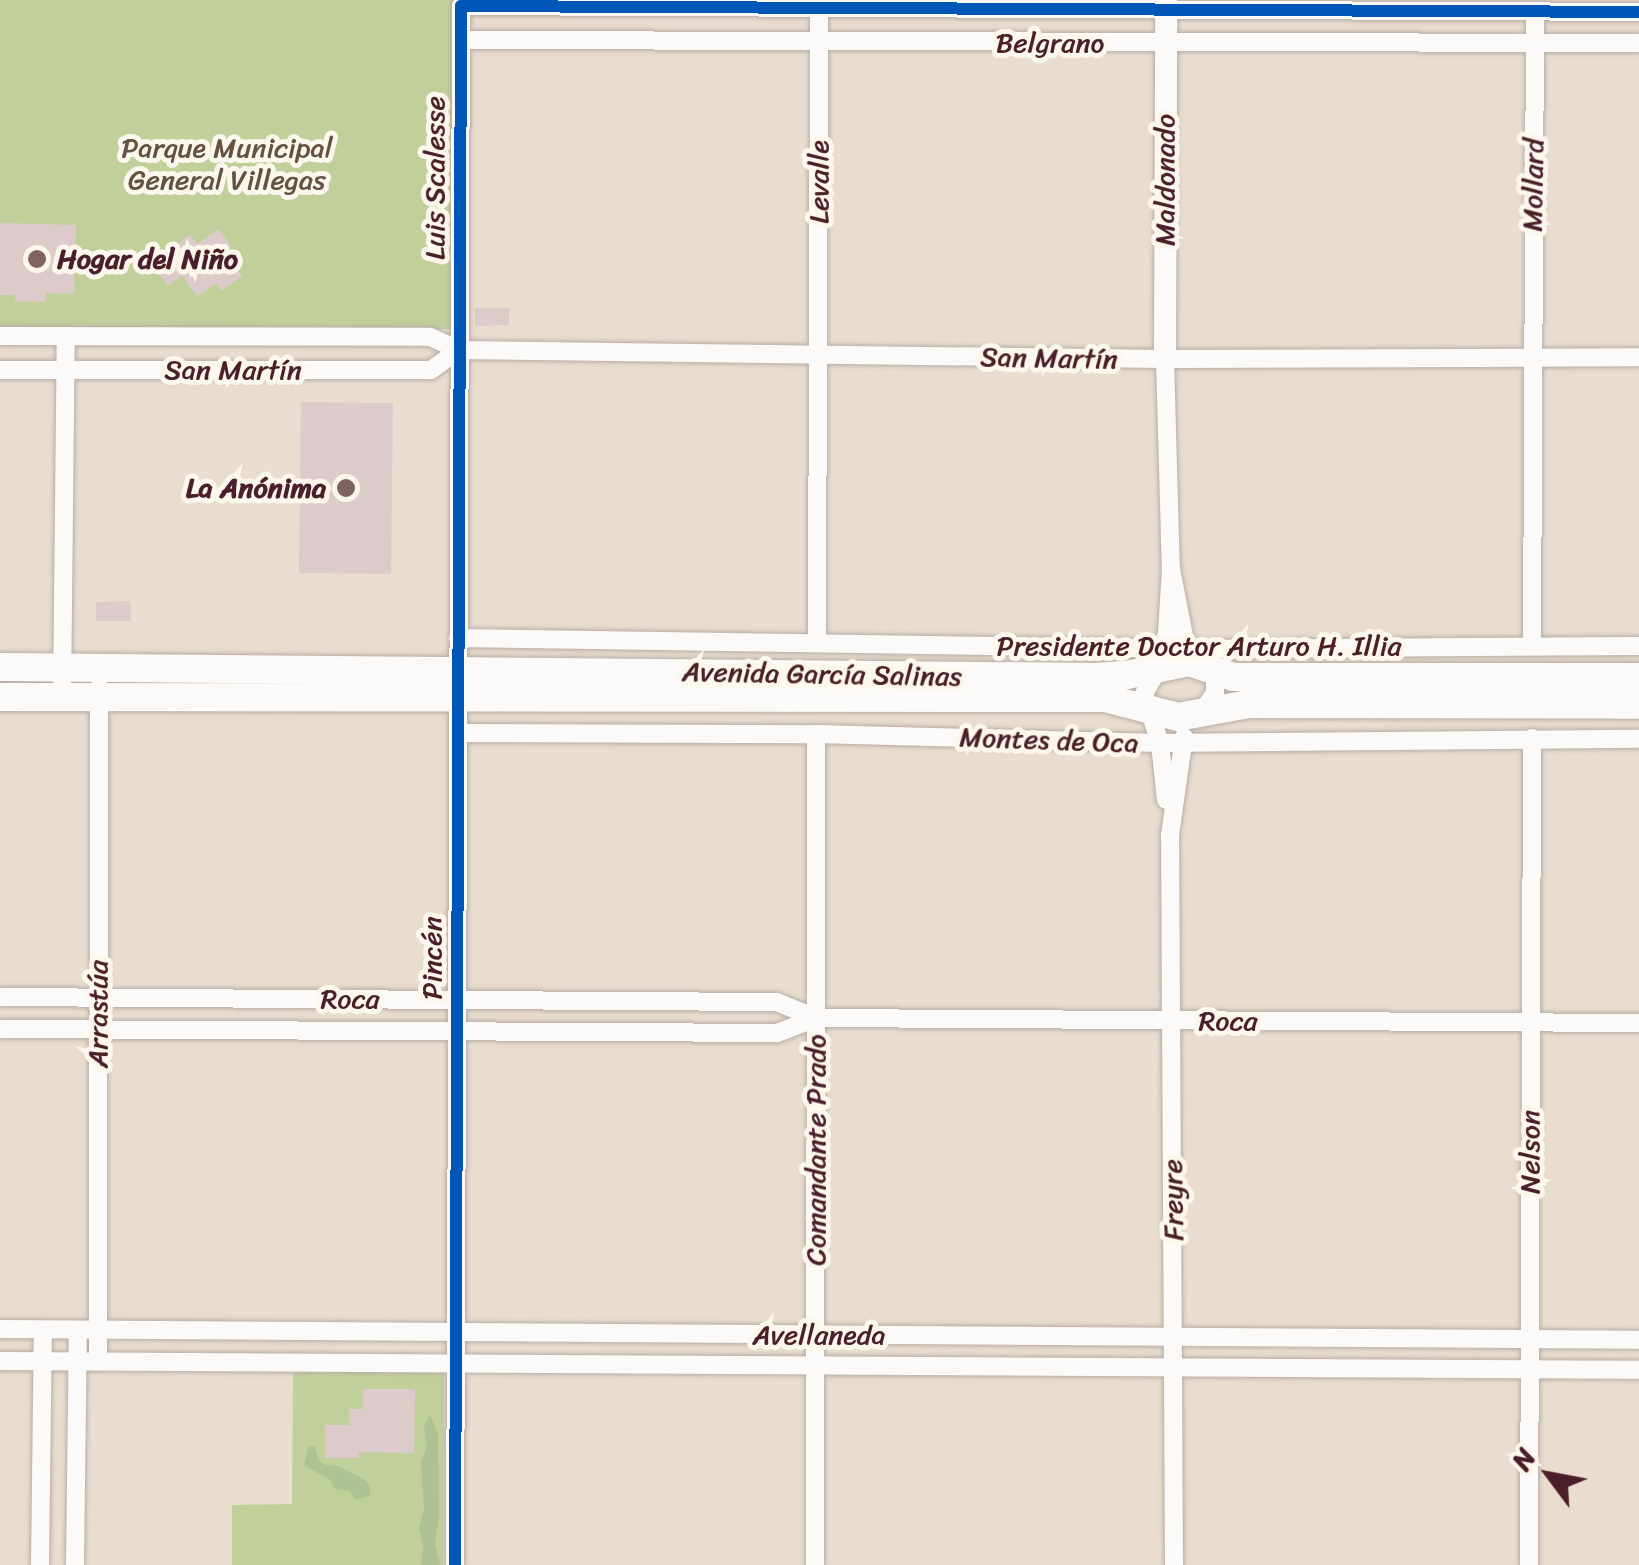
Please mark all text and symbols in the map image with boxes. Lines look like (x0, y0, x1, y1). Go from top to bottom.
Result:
street label: Belgrano (996, 26, 1104, 60)
street label: Luis Scalesse (418, 97, 452, 259)
street label: Maldonado (1148, 114, 1182, 246)
park label: Parque Municipal General Villegas (121, 131, 333, 197)
street label: Mollard (1515, 138, 1551, 232)
street label: Levalle (802, 140, 836, 224)
place label: Hogar del Niño (57, 242, 239, 276)
marker: Hogar del Niño (26, 248, 48, 270)
street label: San Martín (980, 340, 1118, 376)
street label: San Martín (164, 353, 302, 387)
place label: La Anónima (186, 471, 326, 505)
marker: La Anónima (335, 477, 357, 499)
street label: Presidente Doctor Arturo H. Illia (996, 629, 1402, 663)
street label: Avenida García Salinas (682, 655, 962, 693)
street label: Montes de Oca (958, 720, 1140, 760)
street label: Pincén (415, 916, 449, 1000)
street label: Arrastúa (81, 960, 115, 1068)
street label: Roca (320, 982, 380, 1016)
street label: Roca (1198, 1004, 1258, 1038)
street label: Comandante Prado (799, 1034, 833, 1266)
street label: Nelson (1513, 1110, 1547, 1194)
street label: Freyre (1155, 1159, 1191, 1241)
street label: Avellaneda (752, 1318, 886, 1352)
north arrow (1499, 1425, 1599, 1525)
text: N (1497, 1438, 1549, 1480)

